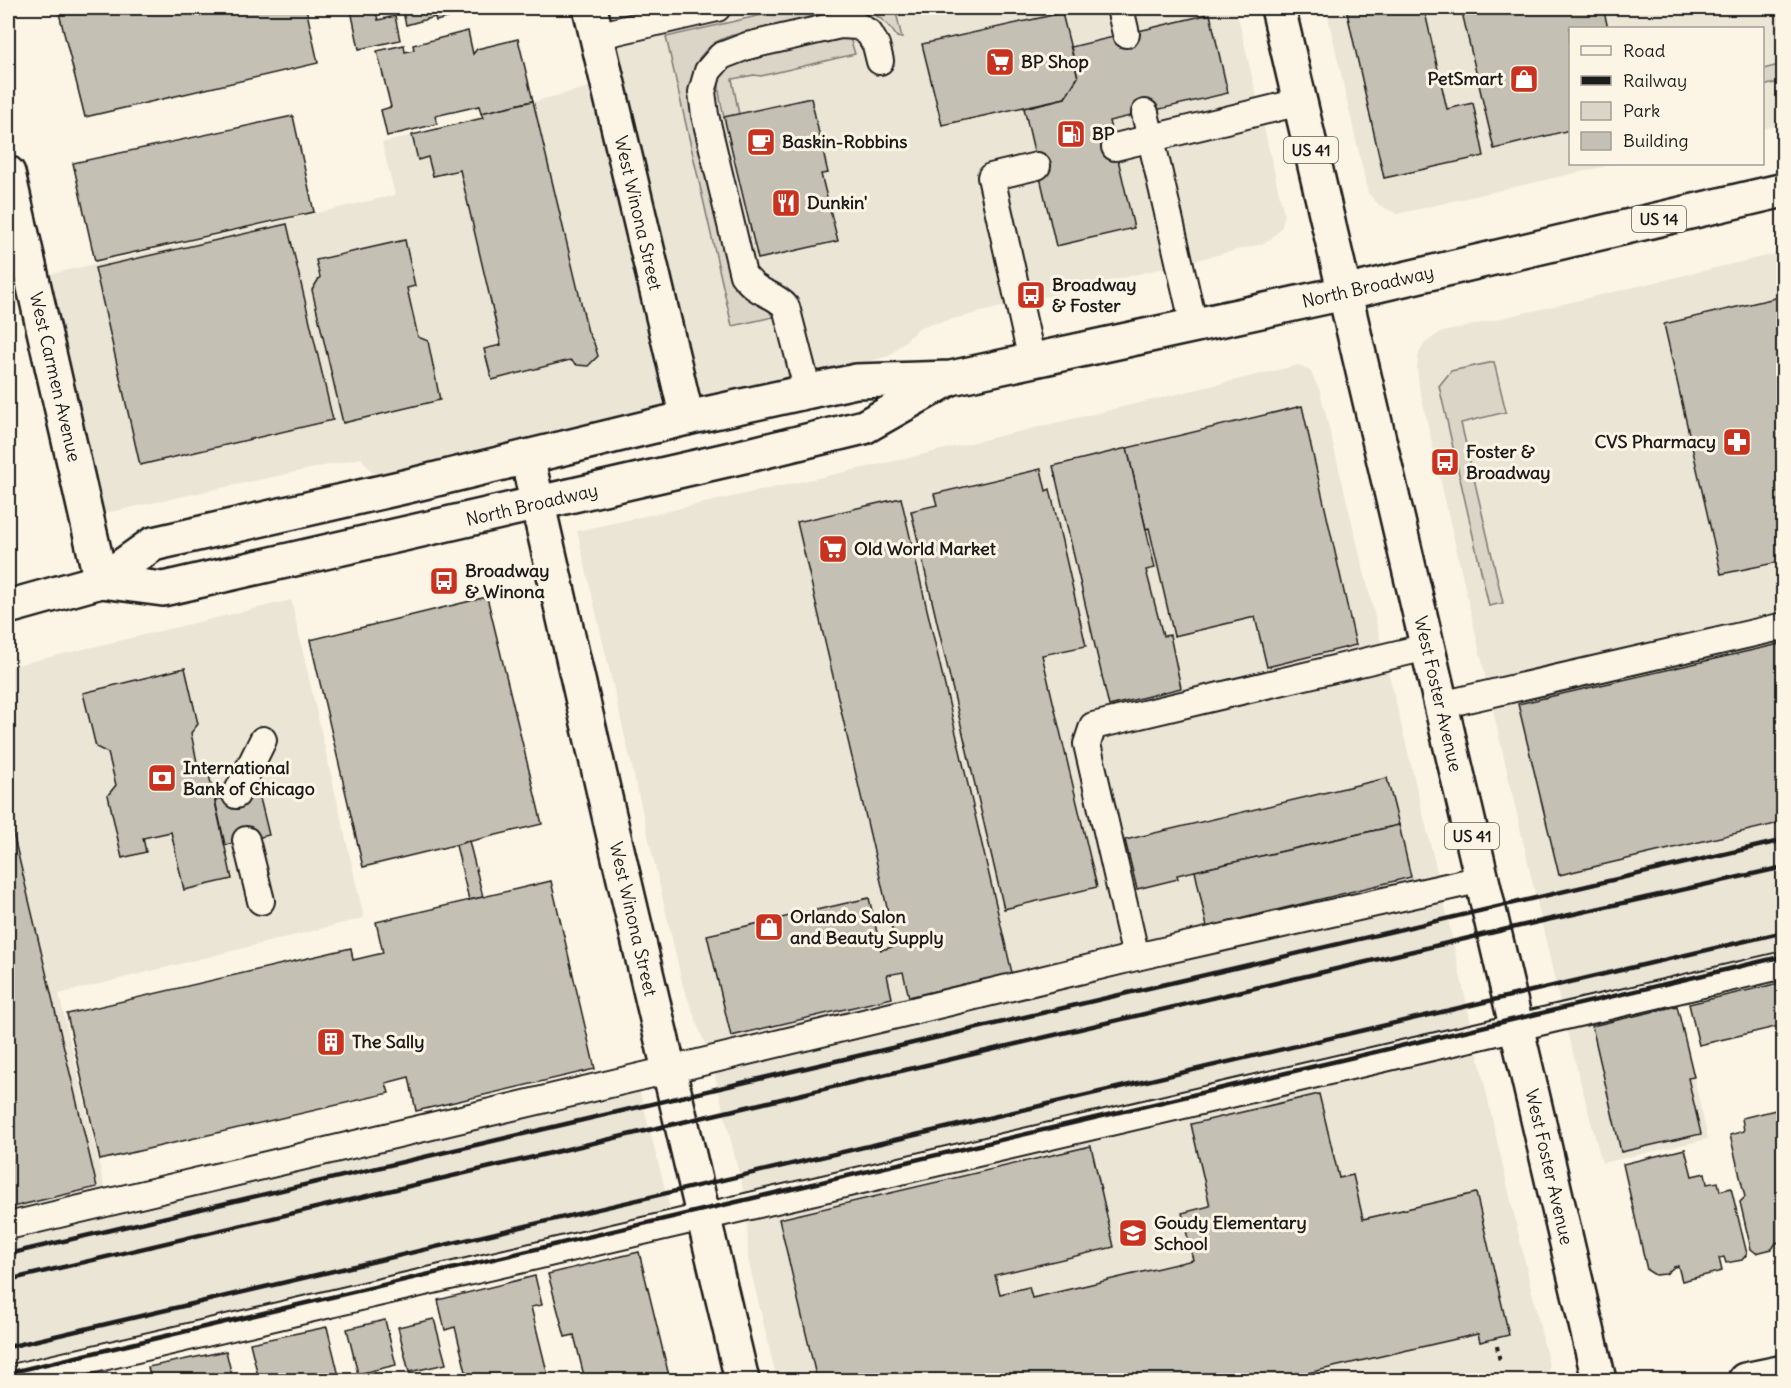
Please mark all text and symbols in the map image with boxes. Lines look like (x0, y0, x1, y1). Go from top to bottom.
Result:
legend (1569, 27, 1764, 165)
text: Road (1623, 39, 1666, 62)
supermarket icon: BP Shop (984, 46, 1016, 78)
place label: BP Shop (1021, 50, 1089, 73)
shop icon: PetSmart (1508, 63, 1540, 95)
place label: PetSmart (1428, 67, 1504, 90)
text: Railway (1623, 69, 1687, 92)
text: Park (1623, 99, 1660, 122)
fuel station icon: BP (1055, 118, 1087, 150)
place label: BP (1092, 122, 1115, 145)
cafe icon: Baskin-Robbins (745, 126, 777, 158)
text: Building (1623, 129, 1688, 152)
place label: Baskin-Robbins (782, 130, 907, 153)
street label: West Winona Street (610, 133, 667, 292)
road number: US 41 (1284, 137, 1338, 163)
restaurant icon: Dunkin' (770, 187, 802, 219)
place label: Dunkin' (807, 191, 868, 214)
road number: US 14 (1632, 206, 1686, 232)
street label: North Broadway (1300, 260, 1436, 313)
place label: Broadway & Foster (1052, 273, 1136, 317)
bus stop icon: Broadway & Foster (1015, 279, 1047, 311)
street label: West Carmen Avenue (25, 290, 86, 464)
pharmacy icon: CVS Pharmacy (1721, 426, 1753, 458)
place label: CVS Pharmacy (1594, 430, 1716, 453)
place label: Foster & Broadway (1466, 440, 1550, 484)
bus stop icon: Foster & Broadway (1429, 446, 1461, 478)
street label: North Broadway (464, 478, 600, 531)
supermarket icon: Old World Market (817, 533, 849, 565)
place label: Old World Market (854, 537, 997, 560)
place label: Broadway & Winona (465, 559, 549, 603)
bus stop icon: Broadway & Winona (428, 565, 460, 597)
street label: West Foster Avenue (1409, 614, 1468, 774)
place label: International Bank of Chicago (183, 756, 315, 800)
bank icon: International Bank of Chicago (146, 762, 178, 794)
road number: US 41 (1445, 823, 1499, 849)
street label: West Winona Street (605, 839, 662, 998)
place label: Orlando Salon and Beauty Supply (790, 905, 944, 949)
shop icon: Orlando Salon and Beauty Supply (753, 911, 785, 943)
building icon: The Sally (315, 1026, 347, 1058)
place label: The Sally (352, 1030, 424, 1053)
street label: West Foster Avenue (1520, 1087, 1579, 1247)
place label: Goudy Elementary School (1154, 1211, 1307, 1255)
school or university icon: Goudy Elementary School (1117, 1217, 1149, 1249)

